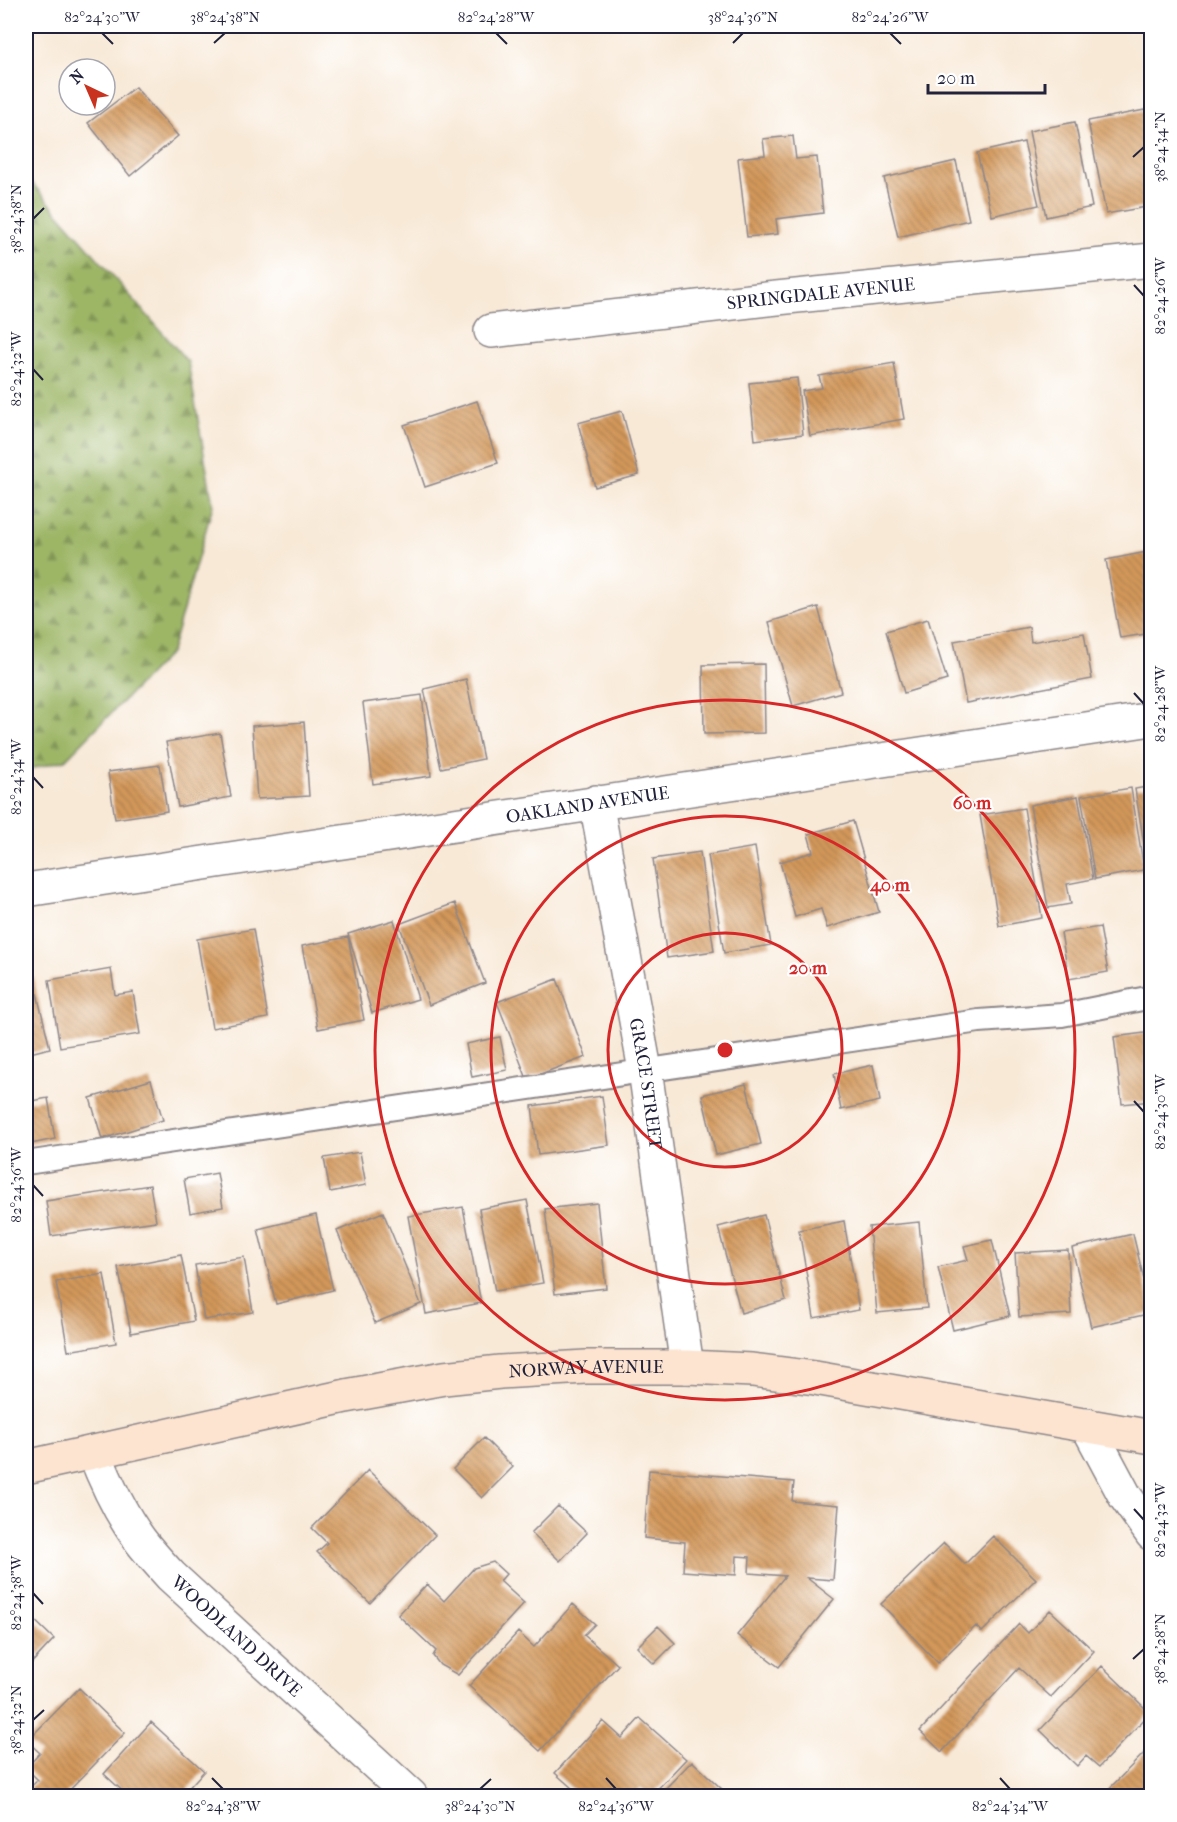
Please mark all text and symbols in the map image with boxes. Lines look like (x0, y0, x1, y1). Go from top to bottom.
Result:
text: 82°24'30"W (64, 8, 141, 26)
text: 38°24'38"N (190, 8, 261, 26)
text: 82°24'28"W (458, 8, 535, 26)
text: 38°24'36"N (708, 8, 779, 26)
text: 82°24'26"W (852, 8, 930, 26)
north arrow (57, 57, 117, 117)
scale bar (928, 57, 1045, 95)
text: N (66, 65, 89, 88)
text: 20 m (937, 68, 975, 89)
text: 38°24'34"N (1151, 111, 1169, 183)
text: 38°24'38"N (7, 183, 25, 254)
text: 82°24'26"W (1151, 256, 1169, 334)
street label: SPRINGDALE AVENUE (726, 274, 916, 315)
text: 82°24'32"W (7, 330, 25, 406)
text: 82°24'28"W (1151, 665, 1169, 742)
text: 82°24'34"W (7, 738, 25, 815)
street label: OAKLAND AVENUE (505, 782, 671, 828)
text: 60 m (953, 793, 992, 814)
text: 40 m (869, 875, 911, 896)
text: 20 m (789, 958, 828, 979)
street label: GRACE STREET (625, 1016, 666, 1152)
centre of rings (715, 1040, 735, 1060)
text: 82°24'30"W (1151, 1073, 1169, 1150)
text: 82°24'36"W (7, 1146, 25, 1223)
street label: NORWAY AVENUE (508, 1357, 664, 1382)
text: 82°24'32"W (1151, 1481, 1169, 1557)
text: 82°24'38"W (7, 1554, 25, 1630)
street label: WOODLAND DRIVE (166, 1571, 306, 1701)
text: 38°24'28"N (1151, 1613, 1169, 1685)
text: 38°24'32"N (7, 1684, 25, 1755)
text: 82°24'38"W (186, 1797, 262, 1815)
text: 38°24'30"N (445, 1797, 516, 1815)
text: 82°24'36"W (578, 1797, 655, 1815)
text: 82°24'34"W (972, 1797, 1049, 1815)

